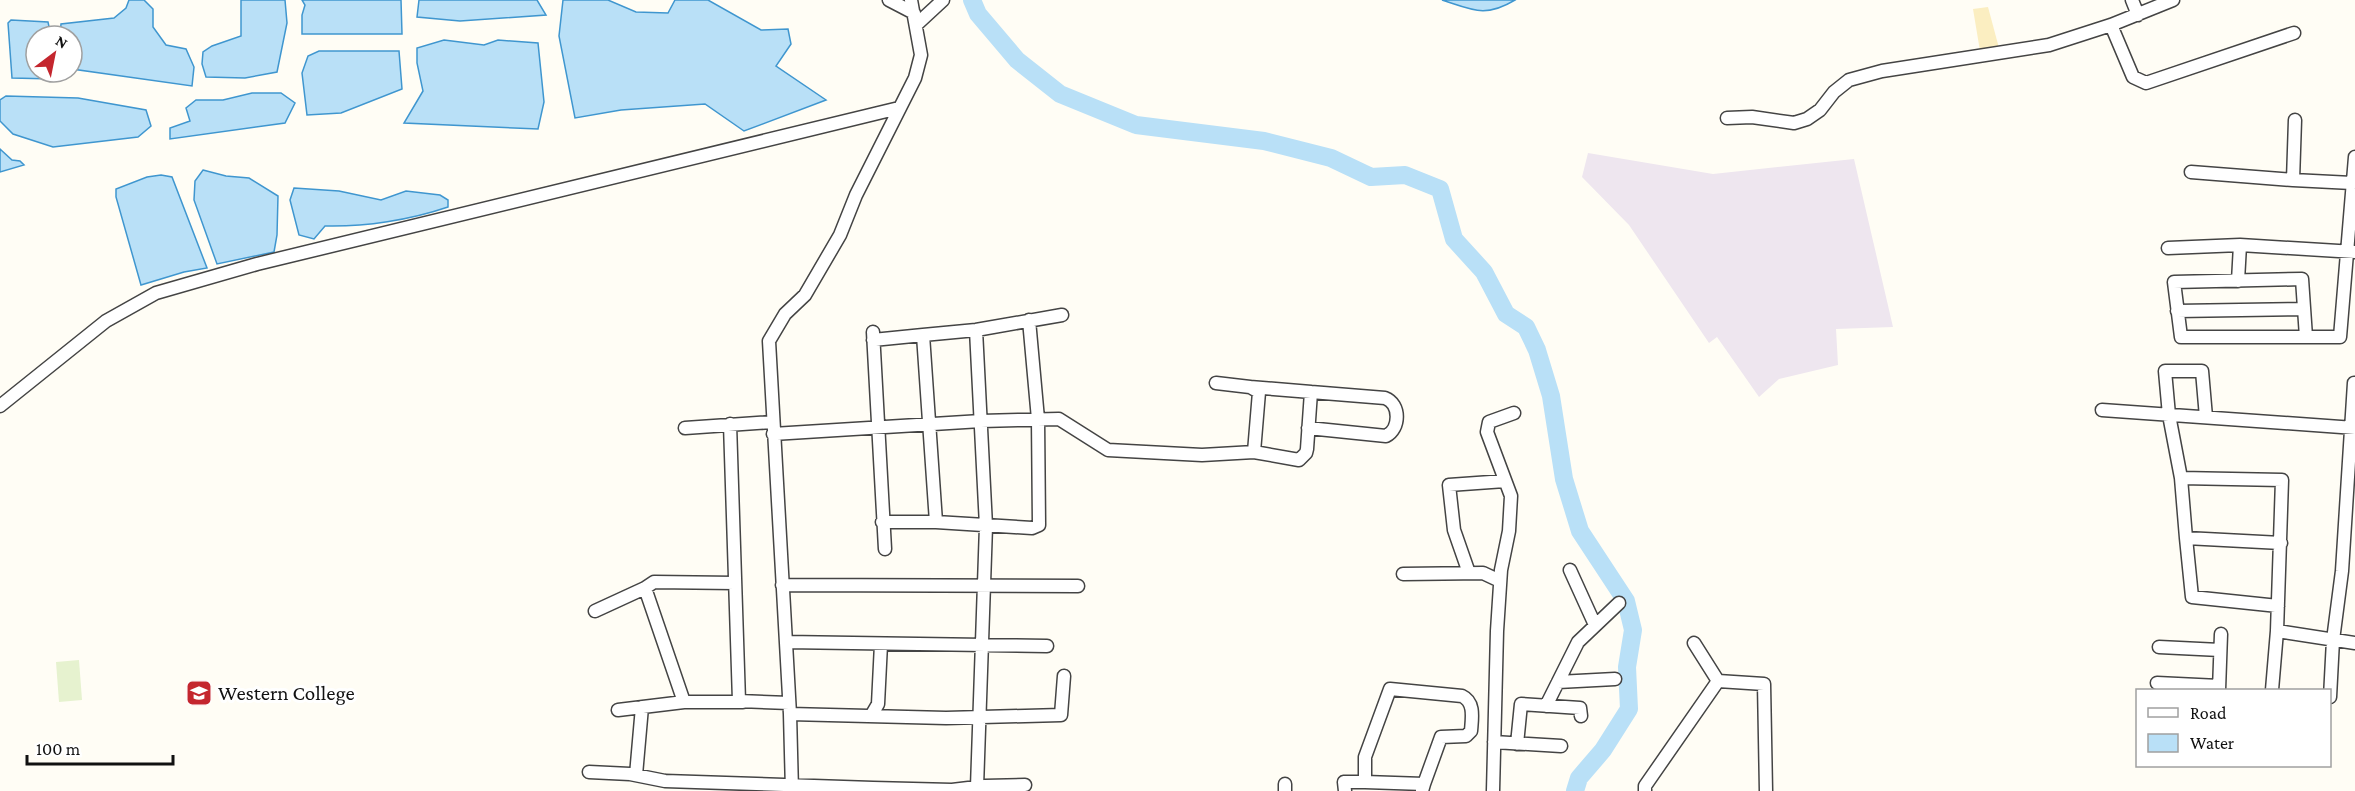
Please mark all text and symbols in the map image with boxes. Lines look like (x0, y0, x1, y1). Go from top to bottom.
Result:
north arrow (24, 24, 84, 84)
text: N (53, 32, 71, 52)
school or university icon: Western College (184, 678, 214, 708)
place label: Western College (218, 681, 355, 705)
legend (2136, 689, 2331, 767)
text: Road (2190, 703, 2227, 723)
scale bar (27, 728, 172, 766)
text: Water (2190, 733, 2235, 753)
text: 100 m (36, 739, 81, 759)

